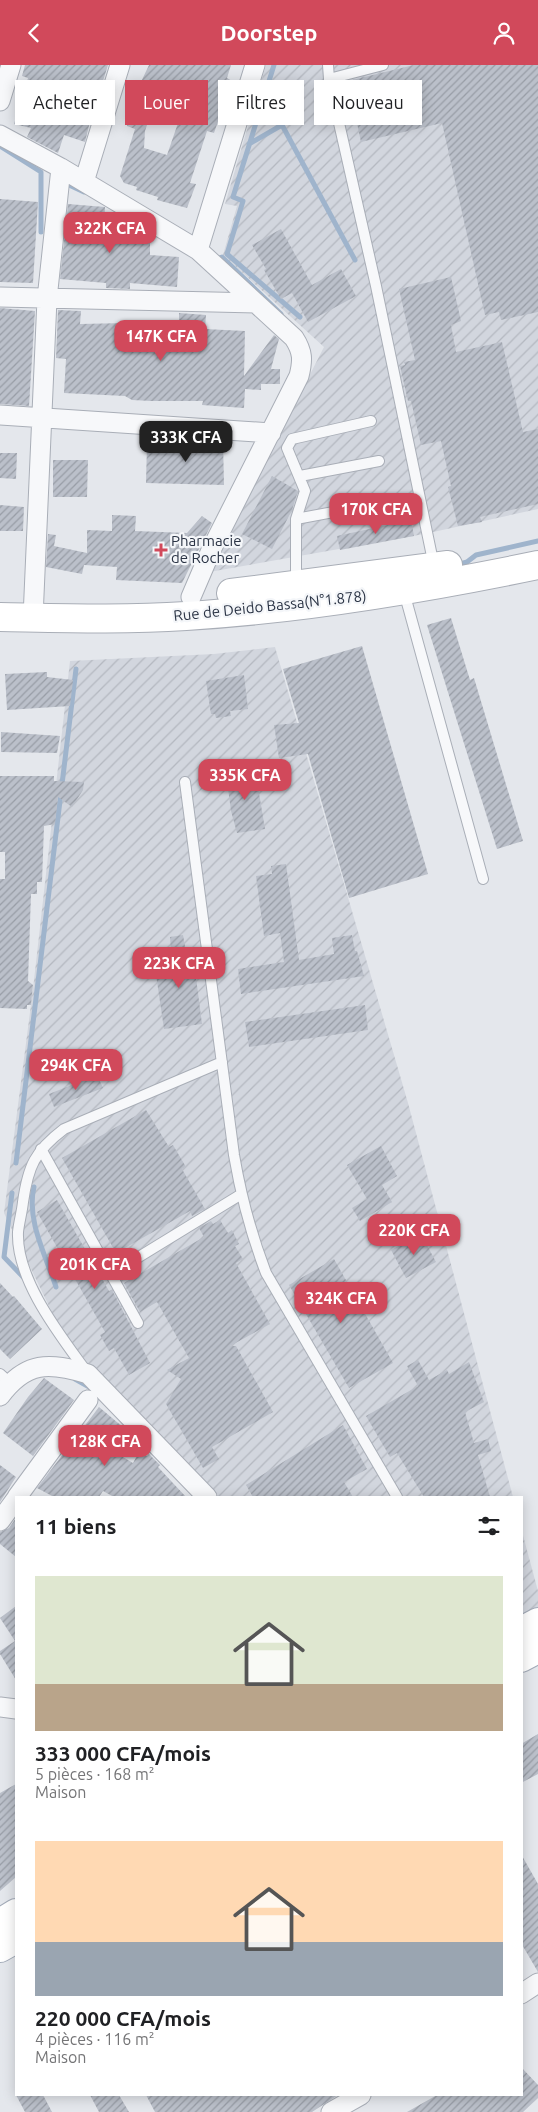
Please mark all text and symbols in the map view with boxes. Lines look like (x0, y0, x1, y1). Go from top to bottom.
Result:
icon: back (20, 19, 48, 47)
icon: person (490, 19, 518, 47)
text: Doorstep (221, 20, 317, 45)
chip: Acheter (15, 80, 115, 125)
chip: Louer (125, 80, 208, 125)
chip: Filtres (218, 80, 304, 125)
chip: Nouveau (314, 80, 422, 125)
pin: 322K CFA (58, 211, 162, 254)
text: 322K CFA (74, 219, 146, 237)
pin: 147K CFA (109, 319, 213, 362)
text: 147K CFA (125, 327, 197, 345)
pin: 333K CFA (134, 421, 238, 463)
text: 333K CFA (150, 428, 222, 446)
pin: 170K CFA (324, 493, 428, 535)
text: 170K CFA (340, 500, 412, 518)
place label: Pharmacie de Rocher (171, 532, 242, 566)
marker: Pharmacie de Rocher (155, 544, 167, 556)
street label: Rue de Deido Bassa(N°1.878) (173, 587, 367, 624)
pin: 335K CFA (193, 759, 297, 801)
text: 335K CFA (209, 766, 281, 784)
pin: 223K CFA (127, 947, 231, 989)
text: 223K CFA (143, 954, 215, 972)
pin: 294K CFA (24, 1049, 128, 1091)
text: 294K CFA (40, 1056, 112, 1074)
pin: 220K CFA (362, 1213, 466, 1256)
text: 220K CFA (378, 1221, 450, 1239)
pin: 201K CFA (43, 1247, 147, 1290)
text: 201K CFA (59, 1255, 131, 1273)
pin: 324K CFA (289, 1281, 393, 1324)
text: 324K CFA (305, 1289, 377, 1307)
pin: 128K CFA (53, 1425, 157, 1467)
text: 128K CFA (69, 1432, 141, 1450)
icon: filters (475, 1512, 503, 1540)
text: 11 biens (35, 1514, 116, 1538)
icon: home (224, 1609, 314, 1699)
text: 333 000 CFA/mois (35, 1741, 211, 1765)
text: 5 pièces · 168 m² (35, 1765, 155, 1783)
text: Maison (35, 1783, 86, 1801)
icon: home (224, 1874, 314, 1964)
text: 220 000 CFA/mois (35, 2006, 211, 2030)
text: 4 pièces · 116 m² (35, 2030, 155, 2048)
text: Maison (35, 2048, 86, 2066)

